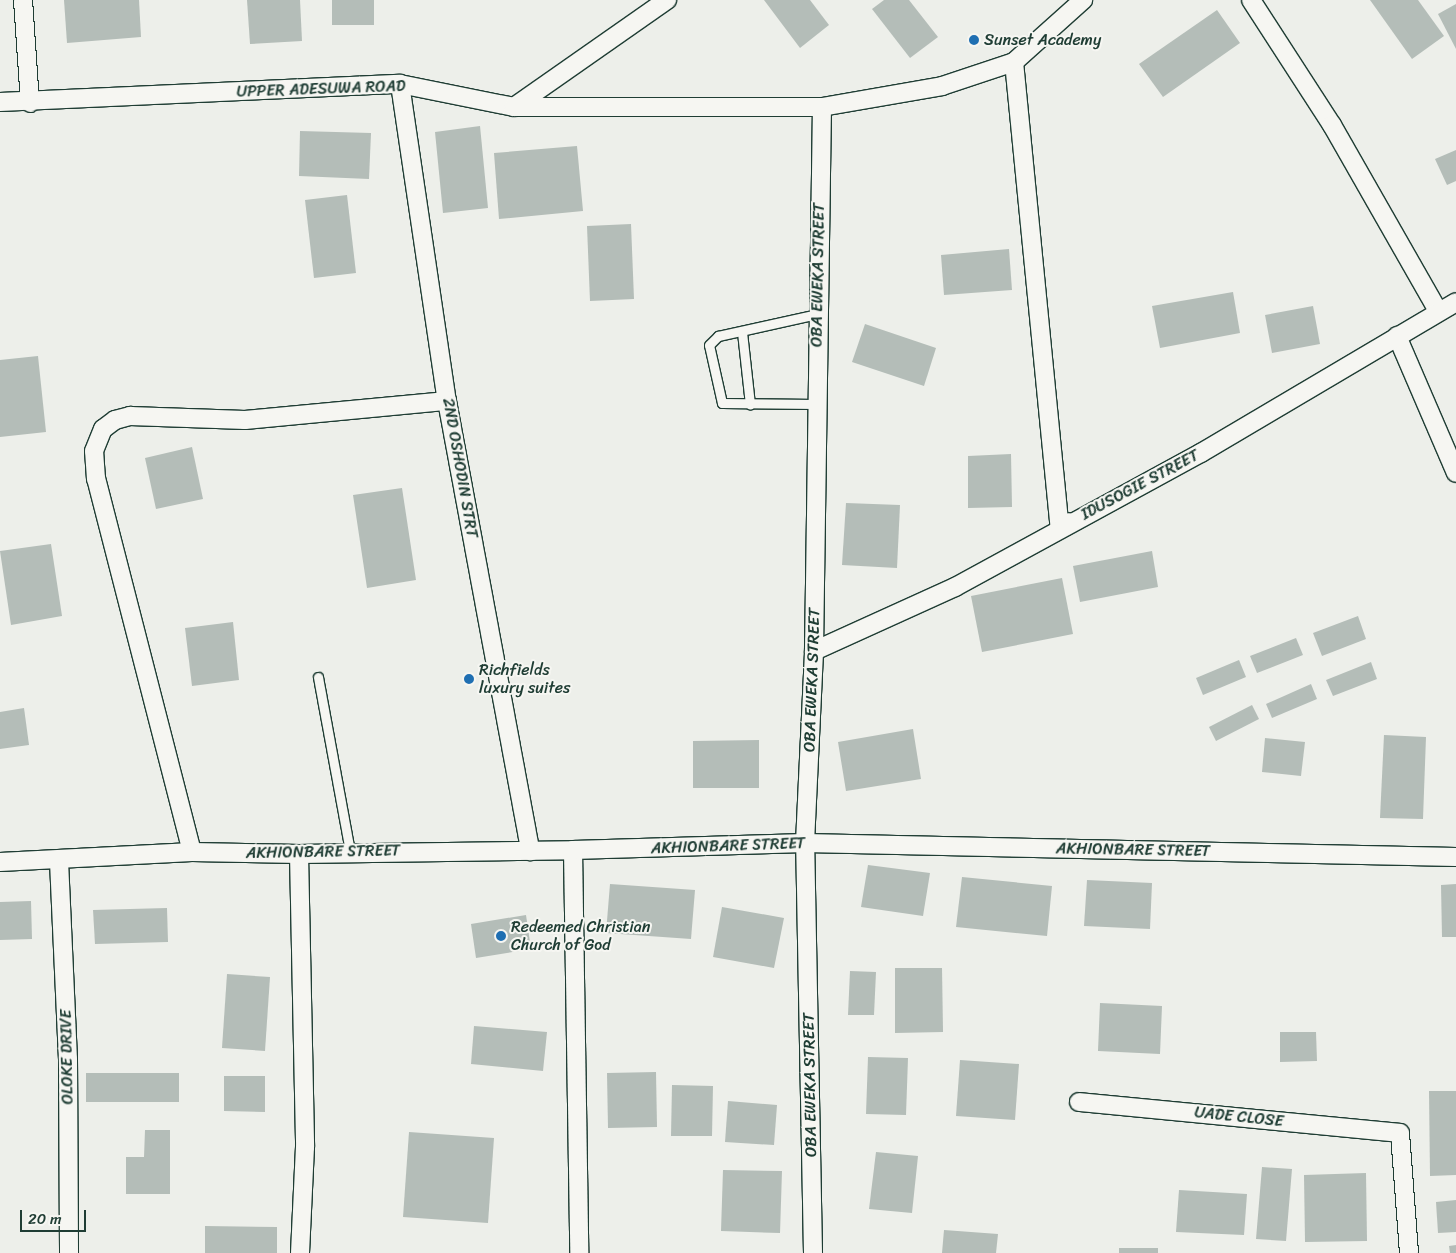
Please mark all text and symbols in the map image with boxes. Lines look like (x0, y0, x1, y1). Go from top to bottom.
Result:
place label: Sunset Academy (984, 30, 1101, 50)
marker: Sunset Academy (968, 34, 980, 46)
street label: UPPER ADESUWA ROAD (236, 76, 406, 102)
street label: OBA EWEKA STREET (807, 203, 829, 347)
street label: 2ND OSHODIN STRT (438, 396, 482, 540)
street label: IDUSOGIE STREET (1078, 446, 1202, 524)
street label: OBA EWEKA STREET (800, 608, 824, 752)
place label: Richfields luxury suites (479, 660, 570, 698)
marker: Richfields luxury suites (463, 673, 475, 685)
street label: AKHIONBARE STREET (650, 834, 806, 858)
street label: AKHIONBARE STREET (1055, 839, 1211, 861)
street label: AKHIONBARE STREET (245, 841, 401, 863)
place label: Redeemed Christian Church of God (511, 917, 650, 955)
marker: Redeemed Christian Church of God (495, 930, 507, 942)
street label: OLOKE DRIVE (57, 1009, 77, 1105)
street label: OBA EWEKA STREET (799, 1013, 821, 1157)
street label: UADE CLOSE (1194, 1103, 1284, 1131)
scale bar (22, 1200, 89, 1232)
text: 20 m (28, 1206, 62, 1232)

